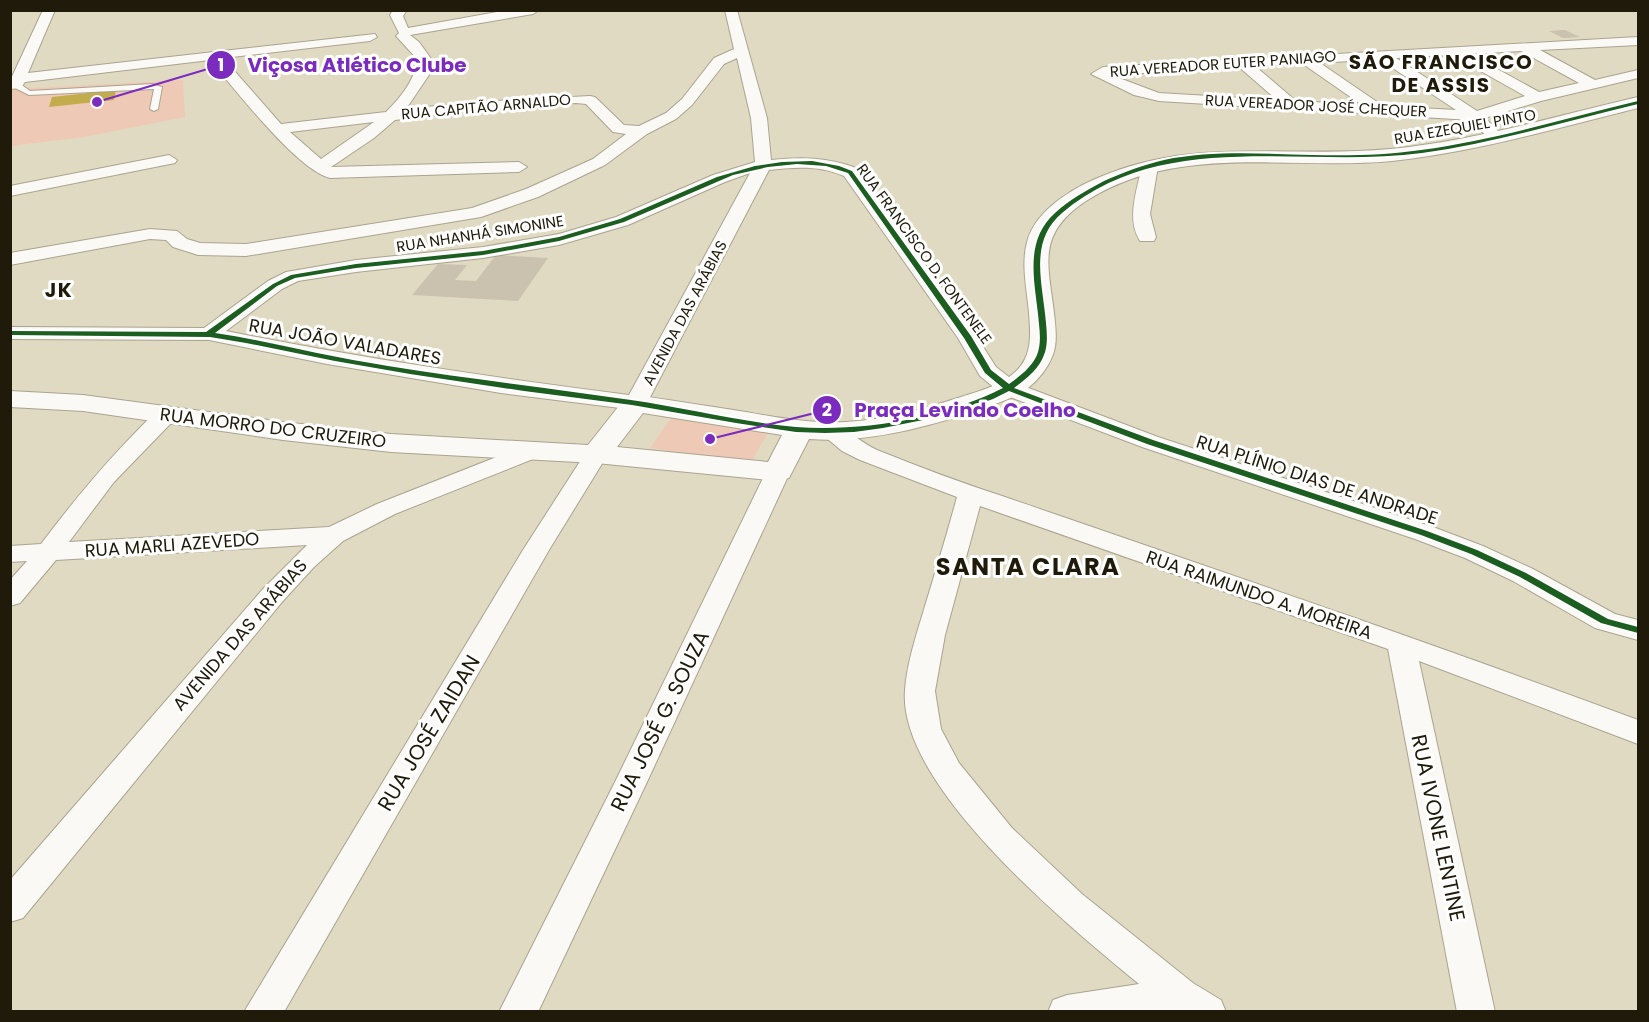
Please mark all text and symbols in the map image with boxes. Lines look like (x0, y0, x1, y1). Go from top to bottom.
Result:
street label: RUA VEREADOR EUTER PANIAGO (1109, 45, 1337, 82)
callout: Viçosa Atlético Clube (206, 46, 479, 84)
district label: SÃO FRANCISCO DE ASSIS (1349, 48, 1533, 99)
text: Viçosa Atlético Clube (247, 51, 467, 79)
text: 1 (218, 52, 224, 77)
street label: RUA CAPITÃO ARNALDO (400, 89, 572, 124)
street label: RUA VEREADOR JOSÉ CHEQUER (1204, 89, 1428, 122)
street label: RUA EZEQUIEL PINTO (1392, 104, 1538, 149)
street label: RUA FRANCISCO D. FONTENELE (852, 159, 997, 348)
street label: RUA NHANHÁ SIMONINE (395, 210, 565, 257)
street label: AVENIDA DAS ARÁBIAS (637, 237, 732, 389)
district label: JK (45, 276, 73, 304)
street label: RUA JOÃO VALADARES (247, 312, 443, 371)
callout: Praça Levindo Coelho (812, 391, 1088, 429)
text: Praça Levindo Coelho (854, 396, 1076, 424)
text: 2 (822, 397, 832, 422)
street label: RUA MORRO DO CRUZEIRO (159, 401, 388, 454)
street label: RUA PLÍNIO DIAS DE ANDRADE (1193, 429, 1441, 530)
street label: RUA MARLI AZEVEDO (84, 526, 260, 563)
street label: RUA RAIMUNDO A. MOREIRA (1143, 544, 1376, 645)
district label: SANTA CLARA (936, 550, 1120, 583)
street label: AVENIDA DAS ARÁBIAS (167, 553, 313, 716)
street label: RUA JOSÉ G. SOUZA (603, 625, 716, 816)
street label: RUA JOSÉ ZAIDAN (370, 649, 487, 816)
street label: RUA IVONE LENTINE (1405, 732, 1472, 924)

